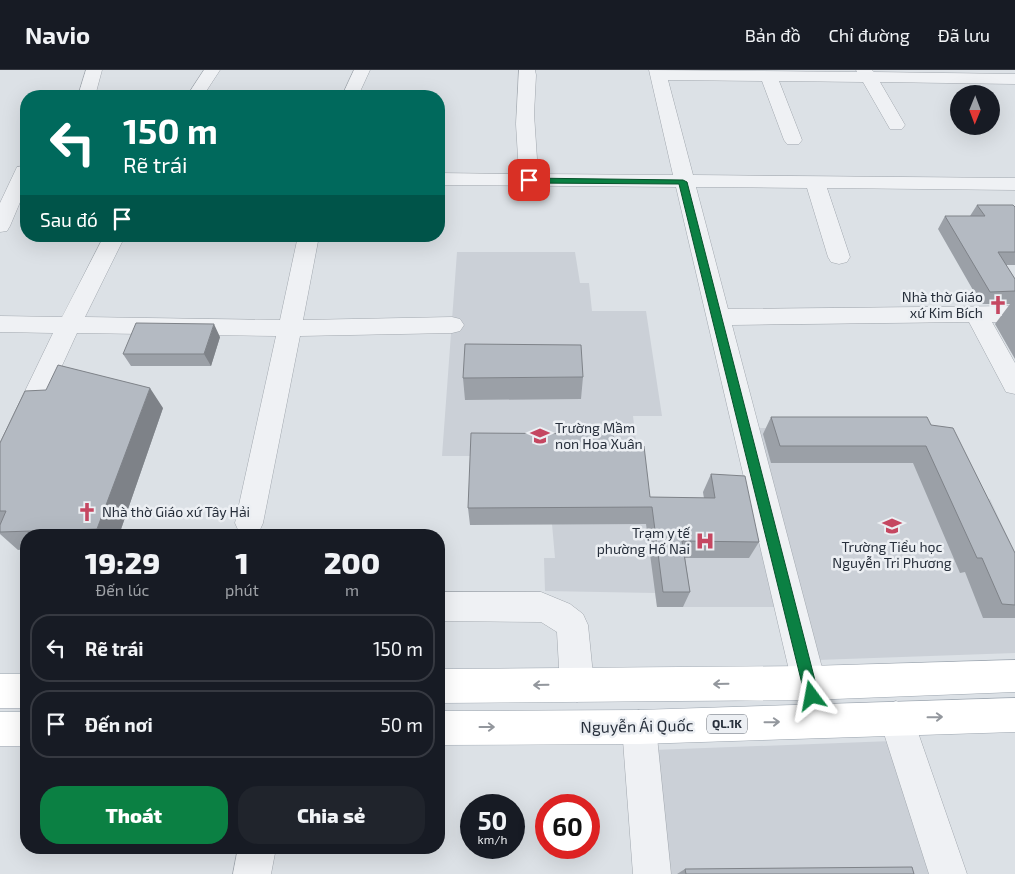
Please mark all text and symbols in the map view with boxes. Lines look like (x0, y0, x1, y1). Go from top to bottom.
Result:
text: Navio (25, 20, 90, 49)
text: Bản đồ (745, 24, 801, 46)
text: Chỉ đường (829, 24, 910, 46)
text: Đã lưu (938, 24, 990, 46)
north arrow (950, 85, 1000, 135)
map controls (950, 85, 1000, 135)
text: 150 m (123, 109, 218, 151)
icon: left (40, 110, 105, 175)
text: Rẽ trái (123, 151, 188, 177)
pin (508, 159, 550, 201)
icon: arrive (515, 166, 543, 194)
icon: arrive (108, 205, 136, 233)
text: Sau đó (40, 208, 98, 231)
place label: Nhà thờ Giáo xứ Kim Bích (902, 288, 983, 321)
church icon: Nhà thờ Giáo xứ Kim Bích (987, 294, 1009, 316)
place label: Trường Mầm non Hoa Xuân (555, 419, 643, 452)
school or university icon: Trường Mầm non Hoa Xuân (529, 425, 551, 447)
church icon: Nhà thờ Giáo xứ Tây Hải (76, 501, 98, 523)
place label: Nhà thờ Giáo xứ Tây Hải (102, 503, 250, 520)
school or university icon: Trường Tiểu học Nguyễn Tri Phương (881, 515, 903, 537)
place label: Trạm y tế phường Hố Nai (597, 524, 690, 557)
hospital icon: Trạm y tế phường Hố Nai (694, 530, 716, 552)
place label: Trường Tiểu học Nguyễn Tri Phương (832, 538, 952, 571)
text: 19:29 (85, 544, 160, 580)
text: 1 (235, 544, 249, 580)
text: 200 (324, 544, 380, 580)
text: Đến lúc (96, 580, 149, 599)
text: phút (225, 580, 259, 599)
text: m (345, 580, 359, 599)
icon: left (42, 634, 70, 662)
text: Rẽ trái (85, 637, 144, 660)
text: 150 m (373, 637, 423, 660)
position arrow (785, 669, 837, 721)
one-way arrow (714, 679, 730, 688)
one-way arrow (534, 680, 550, 690)
icon: arrive (42, 710, 70, 738)
one-way arrow (926, 712, 943, 722)
text: Đến nơi (85, 713, 153, 736)
text: 50 m (380, 713, 423, 736)
road number: QL.1K (707, 714, 747, 734)
street label: Nguyễn Ái Quốc (580, 715, 694, 737)
one-way arrow (764, 717, 780, 727)
one-way arrow (479, 722, 495, 732)
button: Thoát (40, 786, 228, 844)
button: Chia sẻ (238, 786, 425, 844)
speed limit sign: 60 (535, 794, 600, 859)
text: 50 (478, 805, 507, 835)
text: km/h (478, 832, 507, 846)

